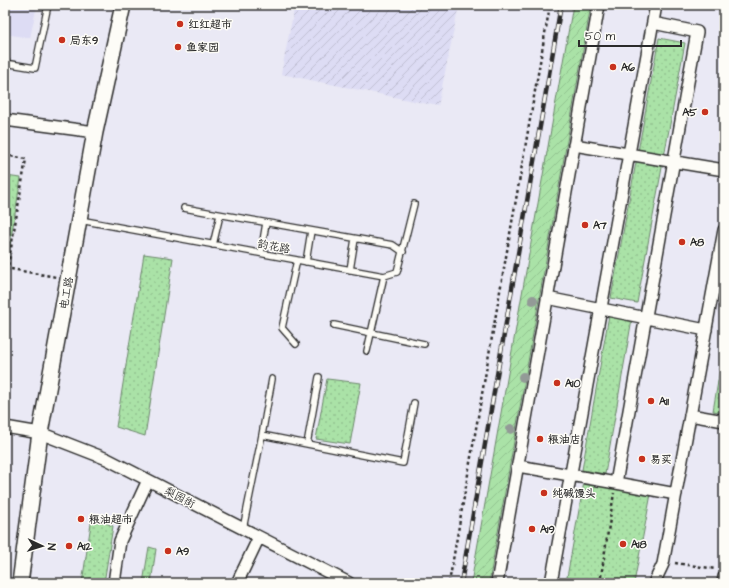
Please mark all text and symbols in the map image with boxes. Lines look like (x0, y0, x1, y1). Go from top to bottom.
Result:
place label: 红红超市 (188, 17, 232, 32)
marker: 红红超市 (175, 19, 185, 29)
scale bar (579, 22, 681, 48)
text: 50 m (585, 28, 616, 45)
place label: 局东9 (70, 33, 98, 48)
marker: 局东9 (57, 35, 67, 45)
place label: 鱼家园 (186, 40, 219, 55)
marker: 鱼家园 (173, 42, 183, 52)
place label: A6 (621, 60, 635, 75)
marker: A6 (608, 62, 618, 72)
place label: A5 (682, 105, 697, 120)
marker: A5 (700, 107, 710, 117)
place label: A7 (593, 218, 607, 233)
marker: A7 (580, 220, 590, 230)
place label: A8 (690, 235, 705, 250)
street label: 韵花路 (256, 236, 291, 257)
marker: A8 (677, 237, 687, 247)
street label: 电工路 (56, 276, 77, 311)
place label: A10 (565, 376, 580, 391)
marker: A10 (552, 378, 562, 388)
place label: A11 (659, 394, 669, 409)
marker: A11 (646, 396, 656, 406)
place label: 粮油店 (548, 432, 581, 447)
marker: 粮油店 (535, 434, 545, 444)
place label: 易买 (650, 452, 672, 467)
marker: 易买 (637, 454, 647, 464)
street label: 梨园街 (162, 483, 199, 512)
place label: 纯碱馒头 (552, 486, 596, 501)
marker: 纯碱馒头 (539, 488, 549, 498)
place label: 粮油超市 (89, 512, 133, 527)
marker: 粮油超市 (76, 514, 86, 524)
place label: A19 (540, 522, 555, 537)
marker: A19 (527, 524, 537, 534)
north arrow (22, 526, 62, 566)
place label: A18 (631, 537, 647, 552)
place label: A12 (77, 539, 92, 554)
marker: A18 (618, 539, 628, 549)
marker: A12 (64, 541, 74, 551)
text: N (44, 543, 59, 551)
place label: A9 (176, 544, 189, 559)
marker: A9 (163, 546, 173, 556)

